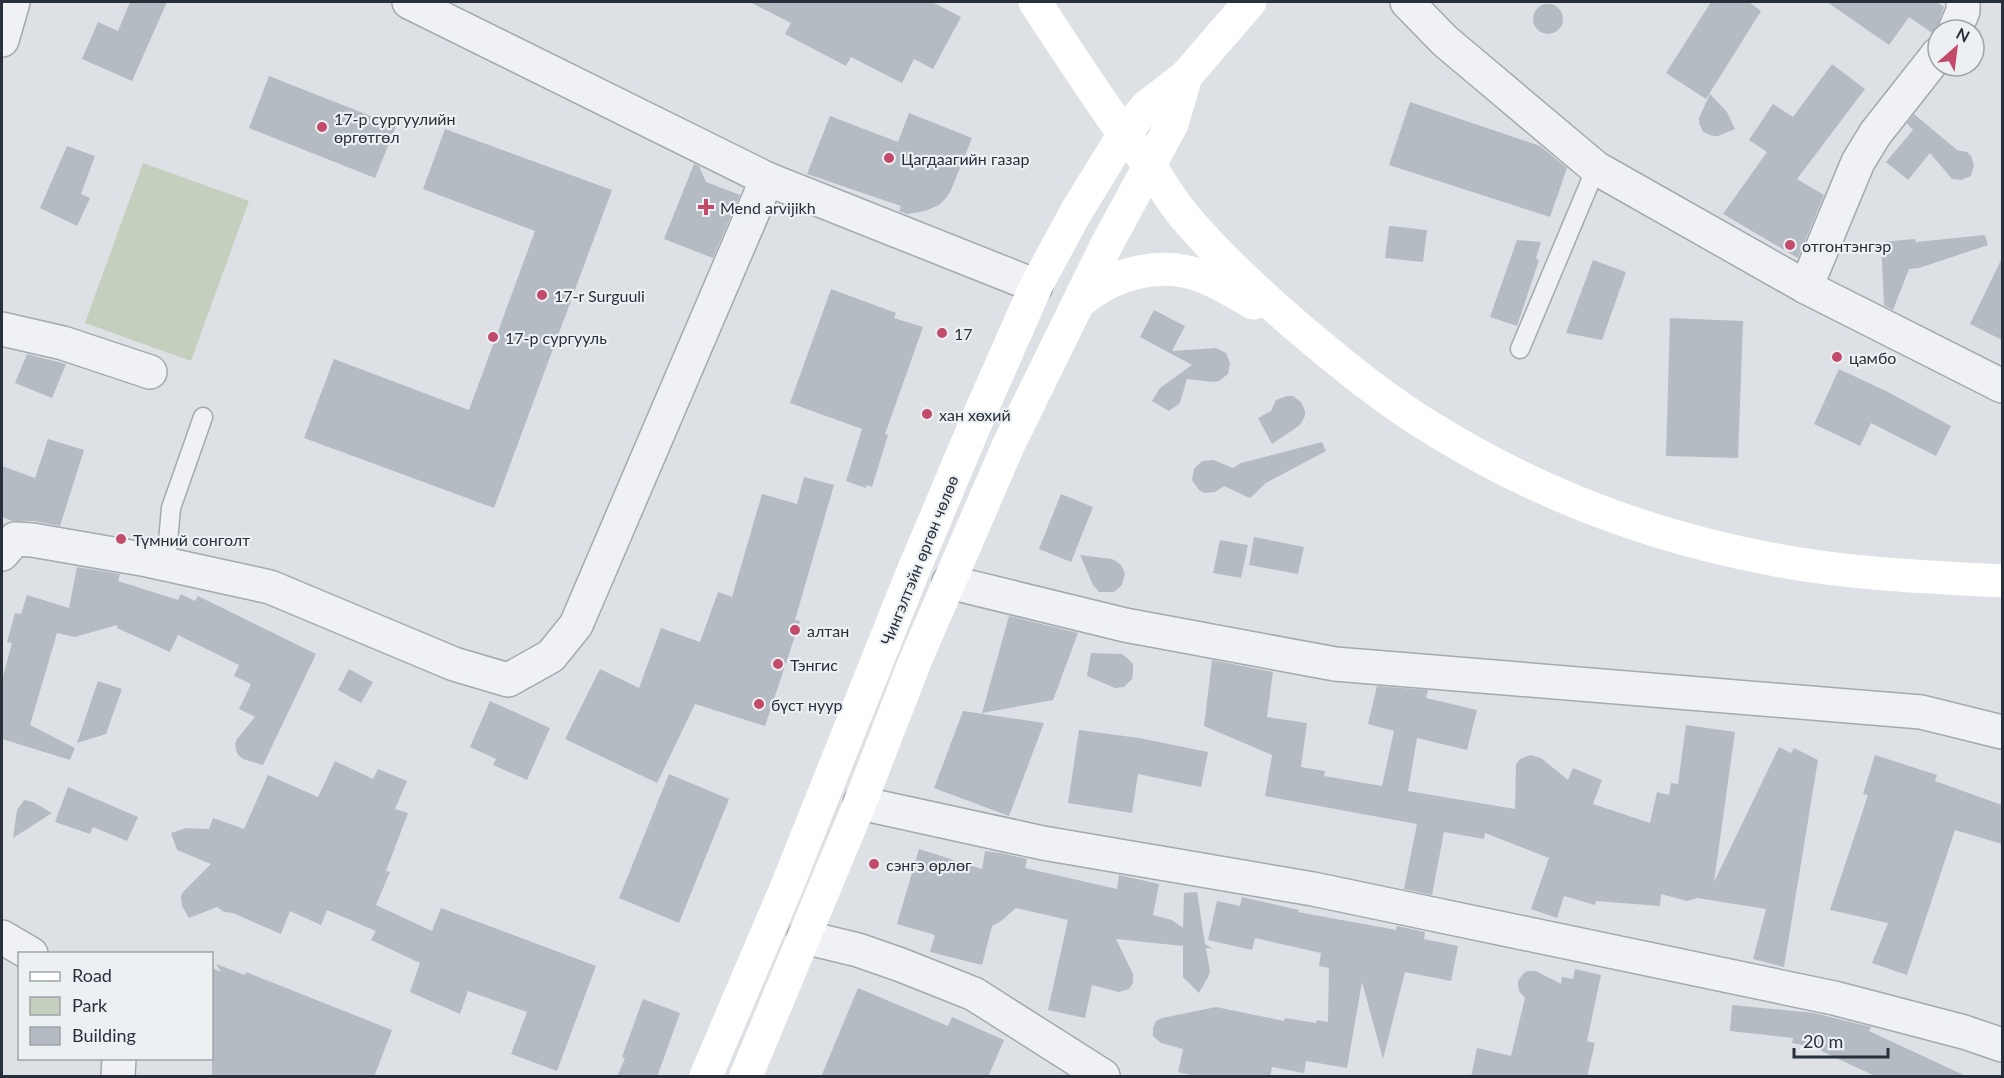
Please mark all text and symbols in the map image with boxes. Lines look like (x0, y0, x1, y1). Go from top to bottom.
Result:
north arrow (1926, 18, 1986, 78)
text: N (1953, 23, 1973, 46)
place label: 17-р сургуулийн өргөтгөл (334, 109, 456, 146)
marker: 17-р сургуулийн өргөтгөл (315, 120, 329, 134)
place label: Цагдаагийн газар (901, 149, 1030, 168)
marker: Цагдаагийн газар (882, 151, 896, 165)
marker: Mend arvijikh (697, 198, 715, 216)
place label: Mend arvijikh (720, 198, 816, 217)
place label: отгонтэнгэр (1802, 236, 1891, 255)
marker: отгонтэнгэр (1783, 238, 1797, 252)
place label: 17-r Surguuli (554, 286, 645, 305)
marker: 17-r Surguuli (535, 288, 549, 302)
place label: 17 (954, 324, 973, 343)
marker: 17 (935, 326, 949, 340)
place label: 17-р сургууль (505, 328, 607, 347)
marker: 17-р сургууль (486, 330, 500, 344)
place label: цамбо (1849, 348, 1896, 367)
marker: цамбо (1830, 350, 1844, 364)
place label: хан хөхий (939, 405, 1011, 424)
marker: хан хөхий (920, 407, 934, 421)
street label: Чингэлтэйн өргөн чөлөө (876, 472, 962, 648)
place label: Түмний сонголт (133, 530, 250, 549)
marker: Түмний сонголт (114, 532, 128, 546)
place label: алтан (807, 621, 849, 640)
marker: алтан (788, 623, 802, 637)
place label: Тэнгис (790, 655, 838, 674)
marker: Тэнгис (771, 657, 785, 671)
place label: бүст нуур (771, 695, 842, 714)
marker: бүст нуур (752, 697, 766, 711)
place label: сэнгэ өрлөг (886, 855, 972, 874)
marker: сэнгэ өрлөг (867, 857, 881, 871)
legend (18, 952, 213, 1060)
text: Road (72, 964, 112, 986)
text: Park (72, 994, 108, 1016)
scale bar (1794, 1021, 1888, 1059)
text: Building (72, 1024, 136, 1046)
text: 20 m (1803, 1030, 1843, 1052)

